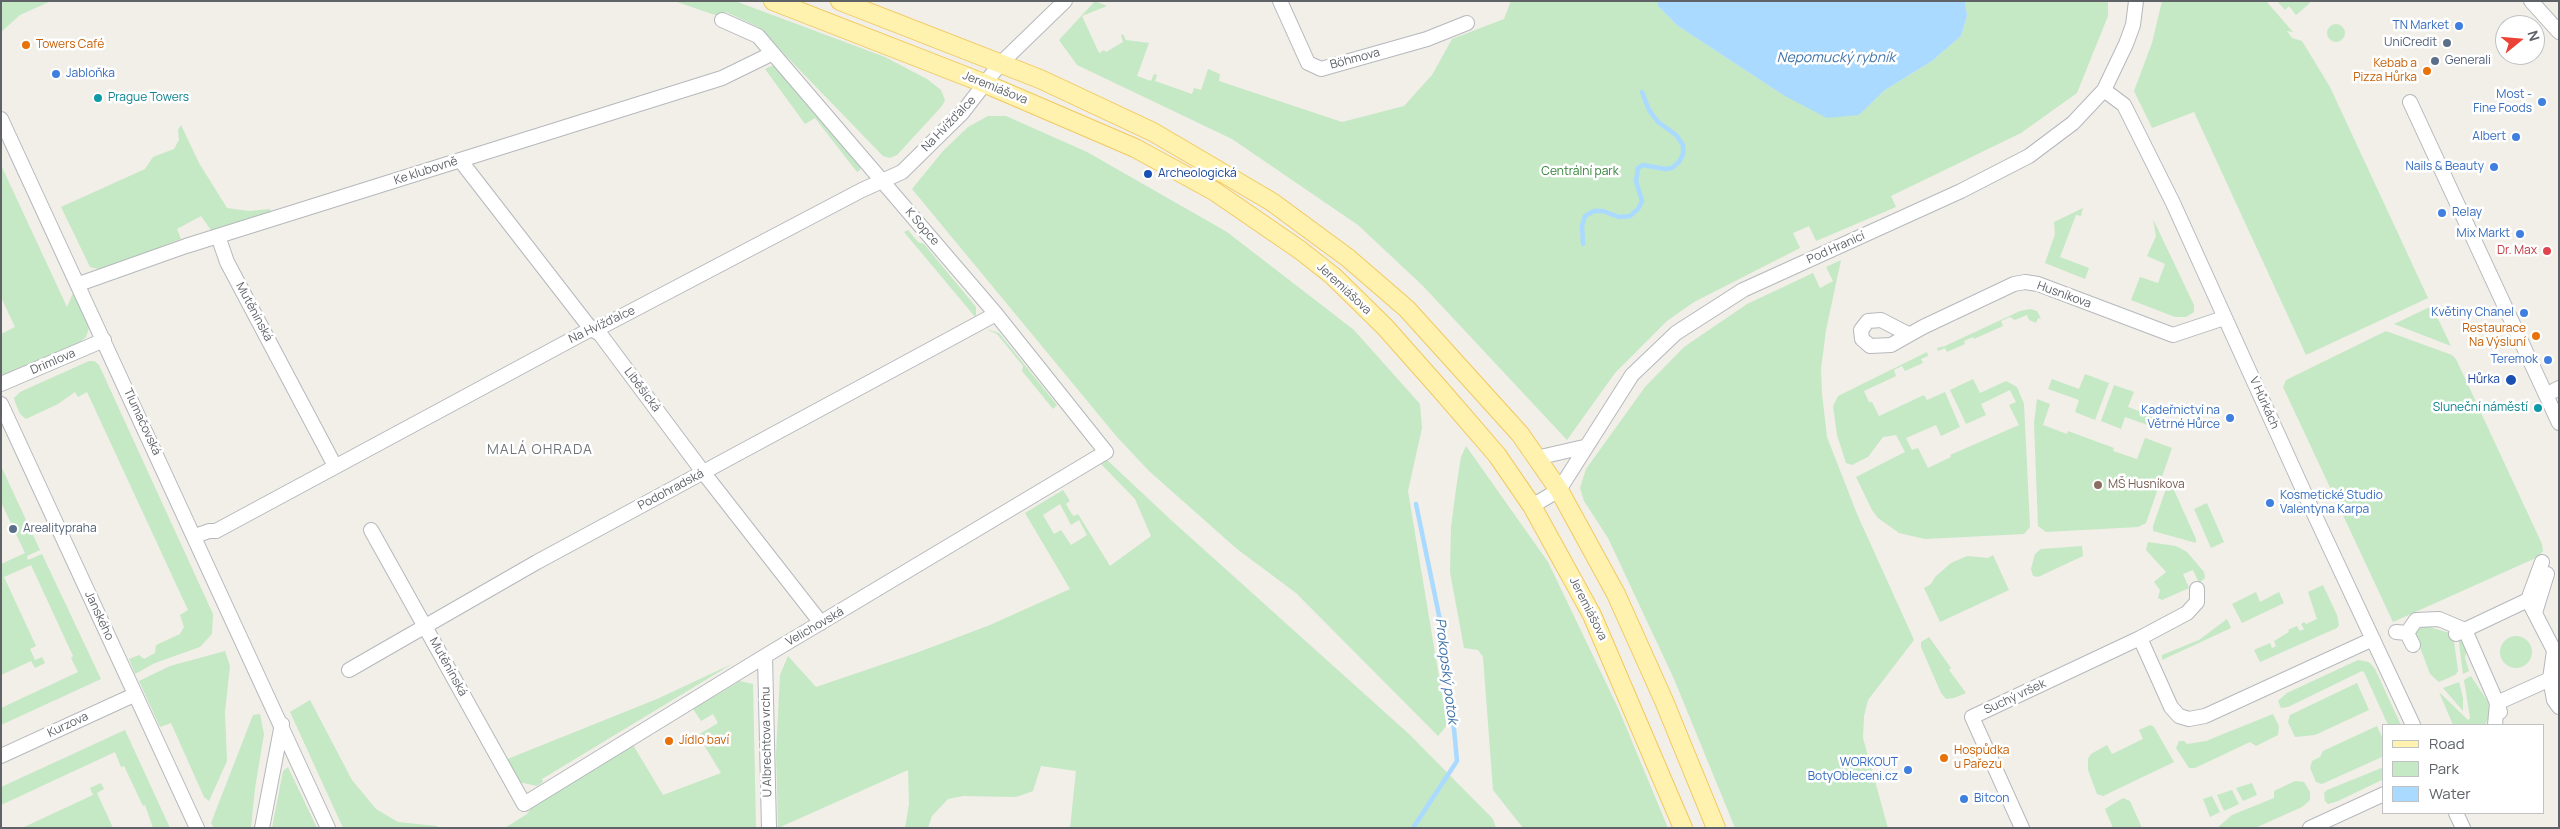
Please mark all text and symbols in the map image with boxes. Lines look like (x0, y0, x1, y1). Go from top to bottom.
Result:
north arrow (2495, 15, 2545, 65)
place label: TN Market (2392, 19, 2449, 33)
marker: TN Market (2453, 20, 2465, 32)
text: N (2523, 28, 2544, 43)
place label: UniCredit (2384, 36, 2437, 50)
marker: UniCredit (2441, 37, 2453, 49)
place label: Towers Café (36, 38, 104, 52)
marker: Towers Café (20, 39, 32, 51)
street label: Böhmova (1329, 45, 1381, 73)
water label: Nepomucký rybník (1777, 50, 1895, 66)
place label: Generali (2445, 54, 2491, 68)
marker: Generali (2429, 55, 2441, 67)
place label: Kebab a Pizza Hůrka (2353, 57, 2417, 85)
marker: Kebab a Pizza Hůrka (2421, 65, 2433, 77)
place label: Jabloňka (66, 67, 115, 81)
marker: Jabloňka (50, 68, 62, 80)
street label: Jeremiášova (960, 68, 1030, 108)
place label: Most - Fine Foods (2473, 88, 2532, 116)
place label: Prague Towers (108, 91, 189, 105)
marker: Prague Towers (92, 92, 104, 104)
street label: Na Hvížďalce (919, 93, 979, 155)
marker: Most - Fine Foods (2536, 96, 2548, 108)
place label: Albert (2472, 130, 2506, 144)
marker: Albert (2510, 131, 2522, 143)
street label: Ke klubovně (392, 154, 460, 188)
place label: Nails & Beauty (2406, 160, 2484, 174)
marker: Nails & Beauty (2488, 161, 2500, 173)
park label: Centrální park (1541, 165, 1619, 179)
place label: Archeologická (1158, 167, 1237, 181)
marker: Archeologická (1142, 168, 1154, 180)
street label: K Sopce (902, 205, 942, 249)
place label: Relay (2452, 206, 2482, 220)
marker: Relay (2436, 207, 2448, 219)
place label: Mix Markt (2457, 227, 2510, 241)
marker: Mix Markt (2514, 228, 2526, 240)
street label: Pod Hranicí (1805, 229, 1867, 267)
place label: Dr. Max (2497, 244, 2537, 258)
marker: Dr. Max (2541, 245, 2553, 257)
street label: Jeremiášova (1314, 260, 1374, 318)
street label: Husníkova (2035, 279, 2093, 311)
street label: Mutěnínská (232, 280, 276, 344)
street label: Na Hvížďalce (567, 303, 637, 347)
place label: Květiny Chanel (2431, 306, 2514, 320)
marker: Květiny Chanel (2518, 307, 2530, 319)
place label: Restaurace Na Výsluní (2462, 322, 2526, 350)
marker: Restaurace Na Výsluní (2530, 330, 2542, 342)
street label: Drimlova (28, 346, 78, 378)
place label: Teremok (2491, 353, 2538, 367)
marker: Teremok (2542, 354, 2554, 366)
street label: Liběšická (621, 365, 663, 415)
place label: Hůrka (2468, 373, 2500, 387)
marker: Hůrka (2504, 373, 2518, 387)
street label: V Hůrkách (2246, 375, 2282, 431)
street label: Tlumačovská (120, 386, 164, 458)
place label: Sluneční náměstí (2433, 401, 2528, 415)
marker: Sluneční náměstí (2532, 402, 2544, 414)
place label: Kadeřnictví na Větrné Hůrce (2141, 404, 2220, 432)
marker: Kadeřnictví na Větrné Hůrce (2224, 412, 2236, 424)
district label: MALÁ OHRADA (486, 442, 594, 458)
street label: Podohradská (636, 467, 706, 513)
place label: MŠ Husníkova (2108, 478, 2185, 492)
marker: MŠ Husníkova (2092, 479, 2104, 491)
place label: Kosmetické Studio Valentyna Karpa (2280, 489, 2383, 517)
marker: Kosmetické Studio Valentyna Karpa (2264, 497, 2276, 509)
place label: Arealitypraha (23, 522, 97, 536)
marker: Arealitypraha (7, 523, 19, 535)
street label: Jeremiášova (1566, 575, 1610, 643)
street label: Janského (81, 589, 117, 643)
street label: Velichovská (783, 605, 847, 649)
water label: Prokopský potok (1431, 617, 1461, 725)
street label: Mutěnínská (426, 635, 470, 699)
street label: Suchý vršek (1982, 676, 2048, 718)
street label: U Albrechtova vrchu (759, 687, 775, 797)
street label: Kurzova (45, 709, 91, 741)
legend (2382, 724, 2545, 814)
text: Road (2429, 733, 2465, 754)
place label: Jídlo baví (679, 734, 729, 748)
marker: Jídlo baví (663, 735, 675, 747)
place label: Hospůdka u Pařezu (1954, 744, 2010, 772)
marker: Hospůdka u Pařezu (1938, 752, 1950, 764)
place label: WORKOUT BotyObleceni.cz (1808, 756, 1898, 784)
text: Park (2429, 758, 2459, 779)
marker: WORKOUT BotyObleceni.cz (1902, 764, 1914, 776)
text: Water (2429, 783, 2471, 804)
place label: Bitcon (1974, 792, 2009, 806)
marker: Bitcon (1958, 793, 1970, 805)

